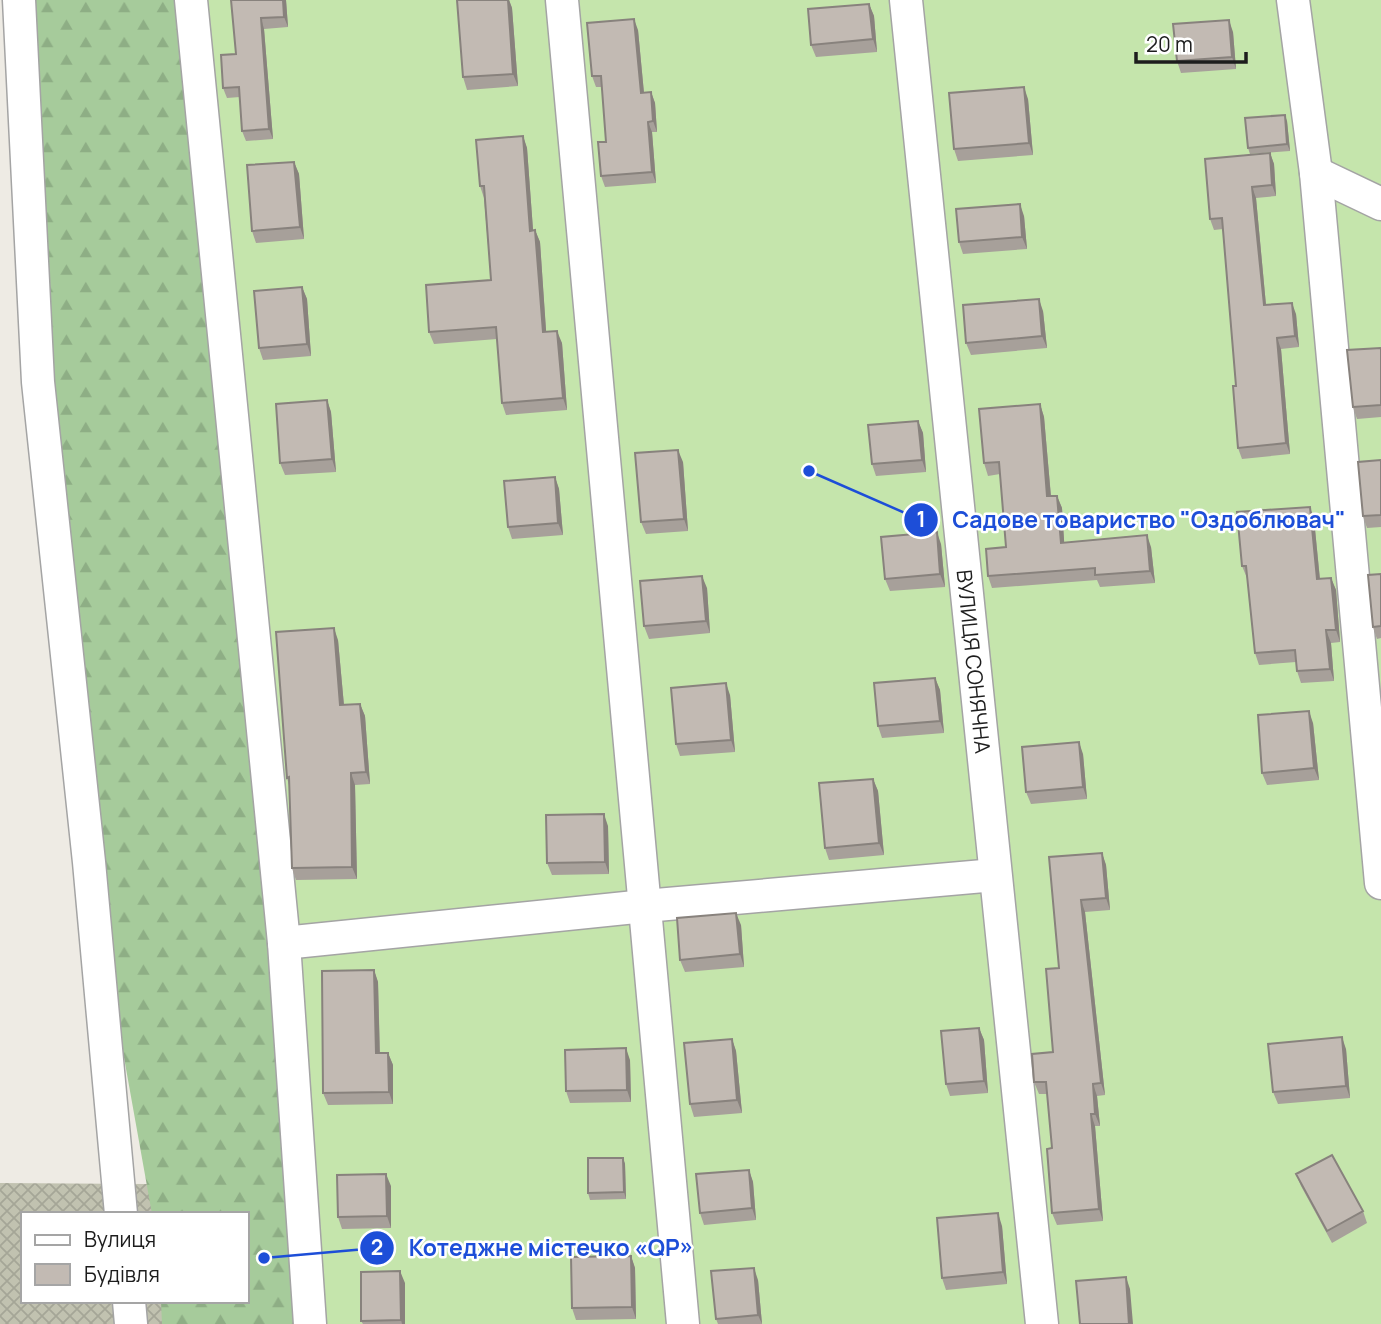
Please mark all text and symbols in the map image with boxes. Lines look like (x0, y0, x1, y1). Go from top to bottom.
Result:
scale bar (1136, 21, 1246, 65)
text: 20 m (1146, 30, 1193, 58)
callout: Садове товариство "Оздоблювач" (903, 498, 1360, 542)
text: Садове товариство "Оздоблювач" (952, 503, 1346, 535)
text: 1 (916, 505, 926, 533)
street label: ВУЛИЦЯ СОНЯЧНА (951, 568, 997, 755)
legend (21, 1212, 248, 1303)
text: Вулиця (84, 1225, 156, 1253)
callout: Котеджне містечко «QP» (360, 1226, 707, 1270)
text: Котеджне містечко «QP» (409, 1231, 693, 1263)
text: 2 (371, 1233, 383, 1261)
text: Будівля (84, 1260, 160, 1288)

